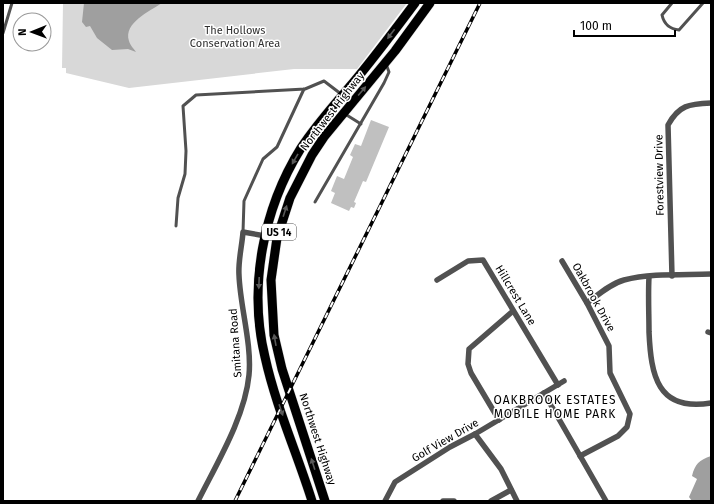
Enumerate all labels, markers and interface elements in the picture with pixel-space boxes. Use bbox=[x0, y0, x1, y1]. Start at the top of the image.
north arrow bbox=[12, 12, 52, 52]
scale bar bbox=[574, 12, 675, 38]
text: 100 m bbox=[580, 19, 612, 33]
park label: The Hollows Conservation Area bbox=[190, 24, 280, 50]
text: N bbox=[16, 28, 29, 36]
one-way arrow bbox=[387, 29, 396, 40]
street label: Northwest Highway bbox=[298, 69, 367, 153]
one-way arrow bbox=[357, 86, 366, 96]
street label: Forestview Drive bbox=[652, 134, 667, 216]
one-way arrow bbox=[291, 153, 298, 165]
one-way arrow bbox=[282, 205, 288, 217]
road number: US 14 bbox=[262, 224, 296, 240]
street label: Oakbrook Drive bbox=[569, 261, 618, 334]
street label: Hillcrest Lane bbox=[492, 263, 539, 328]
one-way arrow bbox=[256, 277, 262, 290]
street label: Smitana Road bbox=[227, 308, 244, 378]
one-way arrow bbox=[272, 334, 278, 346]
street label: Northwest Highway bbox=[296, 391, 339, 487]
district label: OAKBROOK ESTATES MOBILE HOME PARK bbox=[494, 393, 616, 421]
one-way arrow bbox=[278, 404, 284, 416]
street label: Golf View Drive bbox=[410, 416, 481, 465]
one-way arrow bbox=[310, 458, 316, 470]

